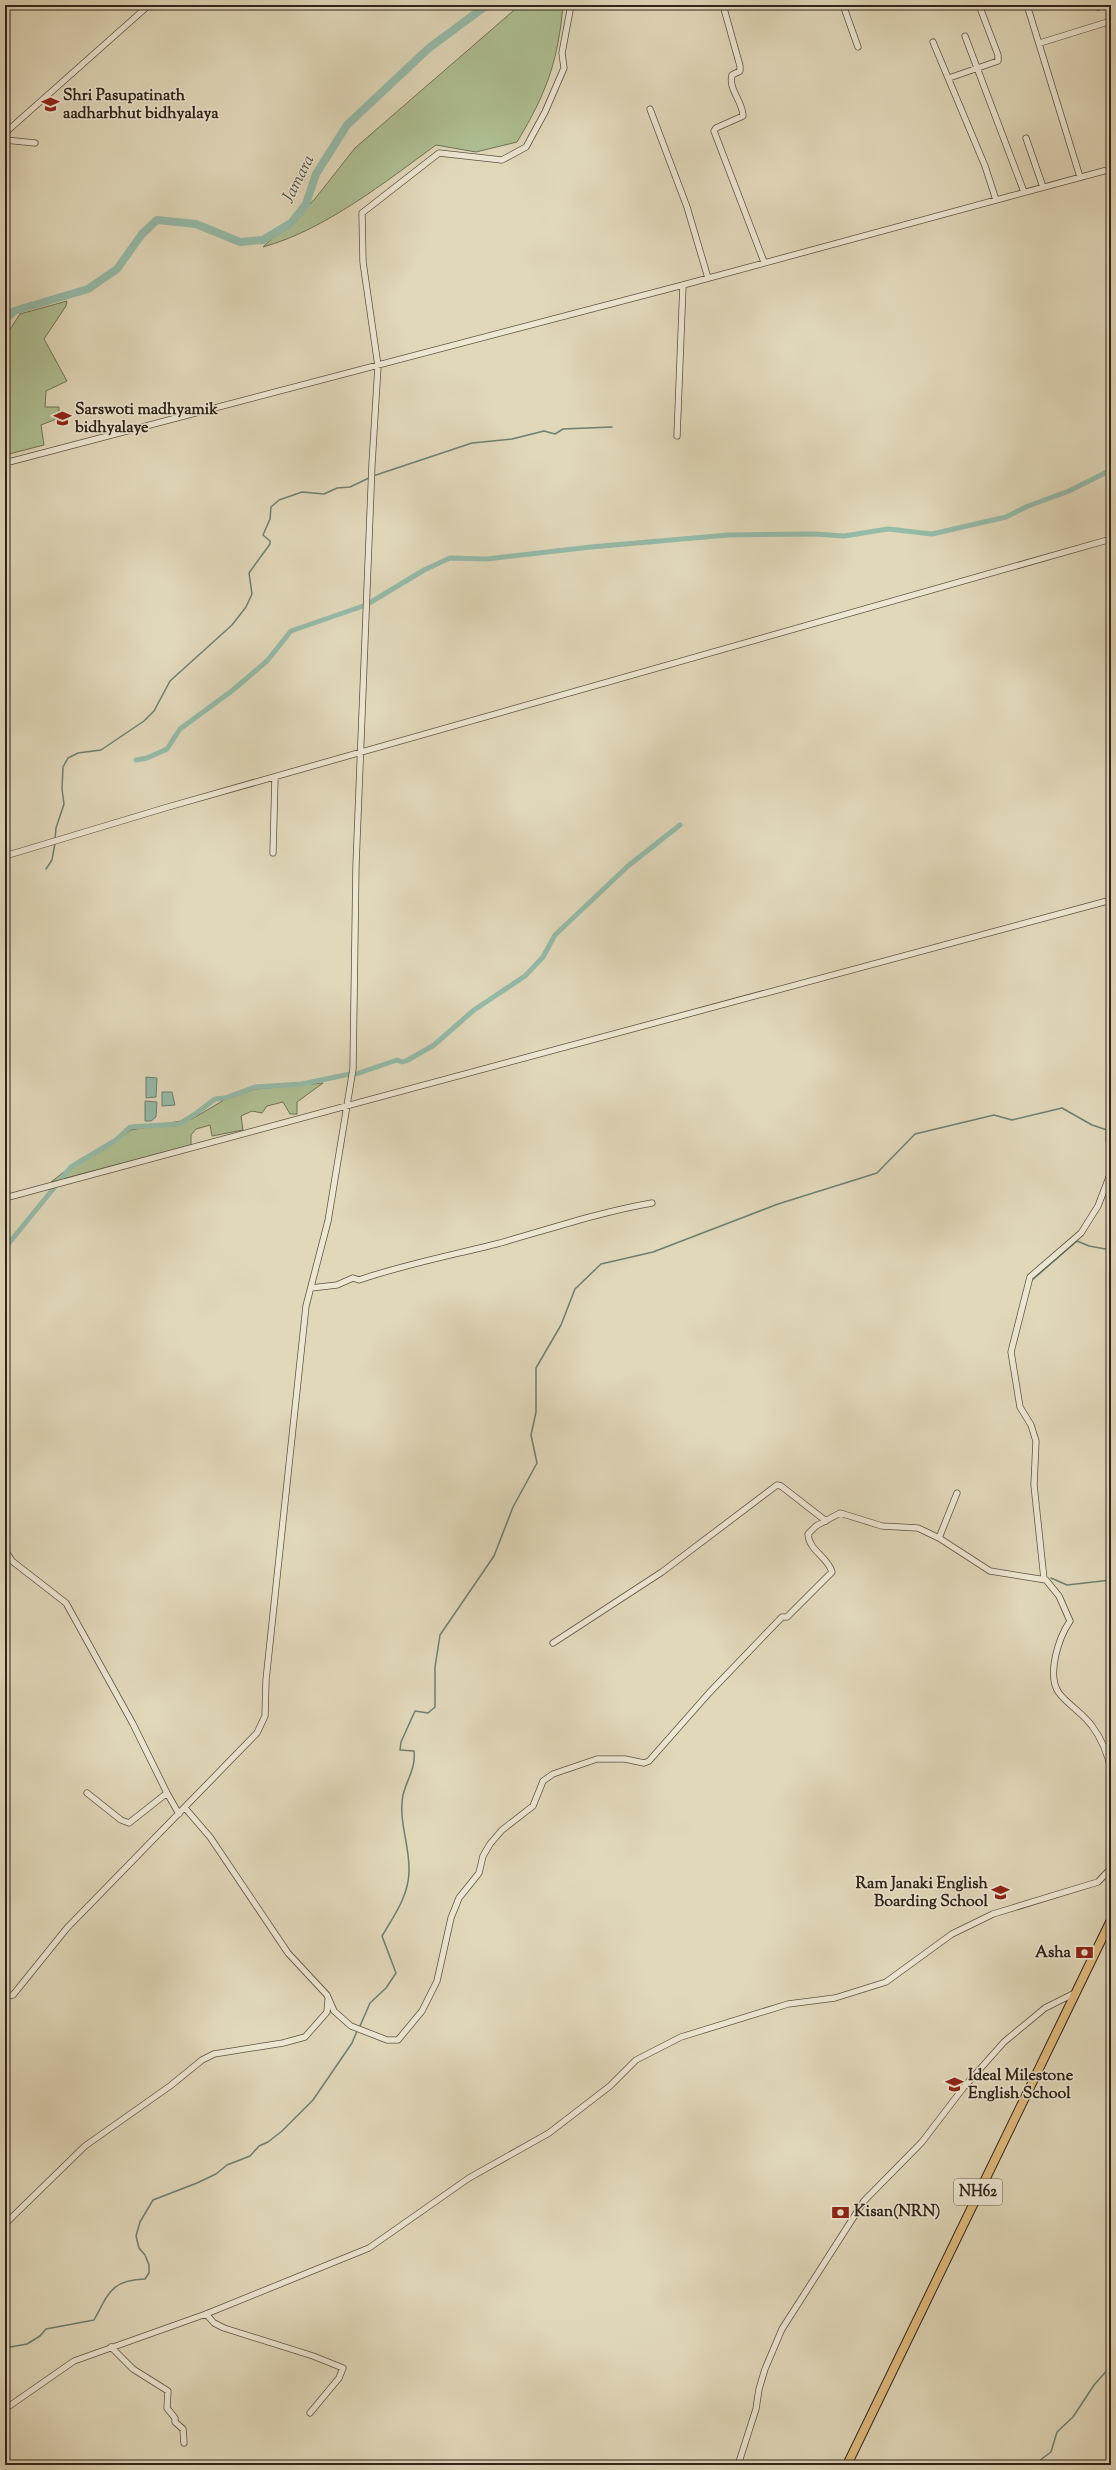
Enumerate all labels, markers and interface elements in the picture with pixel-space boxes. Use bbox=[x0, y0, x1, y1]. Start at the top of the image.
place label: Shri Pasupatinath aadharbhut bidhyalaya bbox=[63, 85, 219, 126]
school or university icon: Shri Pasupatinath aadharbhut bidhyalaya bbox=[40, 95, 60, 115]
water label: Jamara bbox=[276, 151, 321, 208]
place label: Sarswoti madhyamik bidhyalaye bbox=[74, 399, 218, 440]
school or university icon: Sarswoti madhyamik bidhyalaye bbox=[52, 409, 72, 429]
place label: Ram Janaki English Boarding School bbox=[856, 1873, 989, 1914]
school or university icon: Ram Janaki English Boarding School bbox=[991, 1883, 1011, 1903]
place label: Asha bbox=[1035, 1942, 1072, 1965]
bank icon: Asha bbox=[1074, 1943, 1094, 1963]
place label: Ideal Milestone English School bbox=[968, 2065, 1074, 2106]
school or university icon: Ideal Milestone English School bbox=[945, 2075, 965, 2095]
road number: NH62 bbox=[954, 2179, 1002, 2205]
place label: Kisan(NRN) bbox=[854, 2201, 941, 2224]
bank icon: Kisan(NRN) bbox=[831, 2202, 851, 2222]

